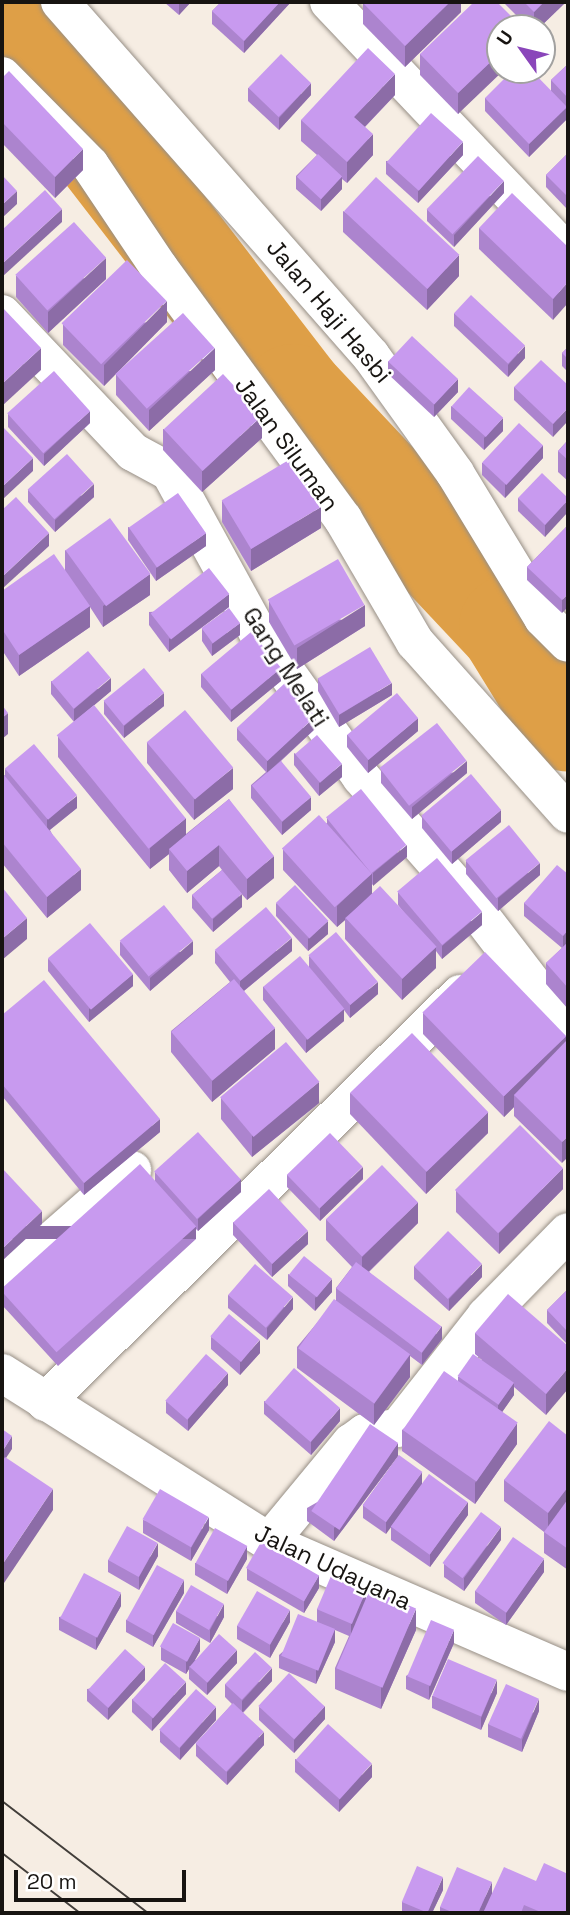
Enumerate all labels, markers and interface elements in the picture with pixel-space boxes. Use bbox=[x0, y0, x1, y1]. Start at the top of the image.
north arrow bbox=[486, 14, 556, 84]
text: U bbox=[491, 26, 519, 50]
street label: Jalan Haji Hasbi bbox=[260, 233, 398, 389]
street label: Jalan Siluman bbox=[229, 371, 345, 517]
street label: Gang Melati bbox=[237, 602, 335, 732]
street label: Jalan Udayana bbox=[250, 1518, 416, 1616]
scale bar bbox=[18, 1856, 189, 1900]
text: 20 m bbox=[27, 1868, 77, 1895]

